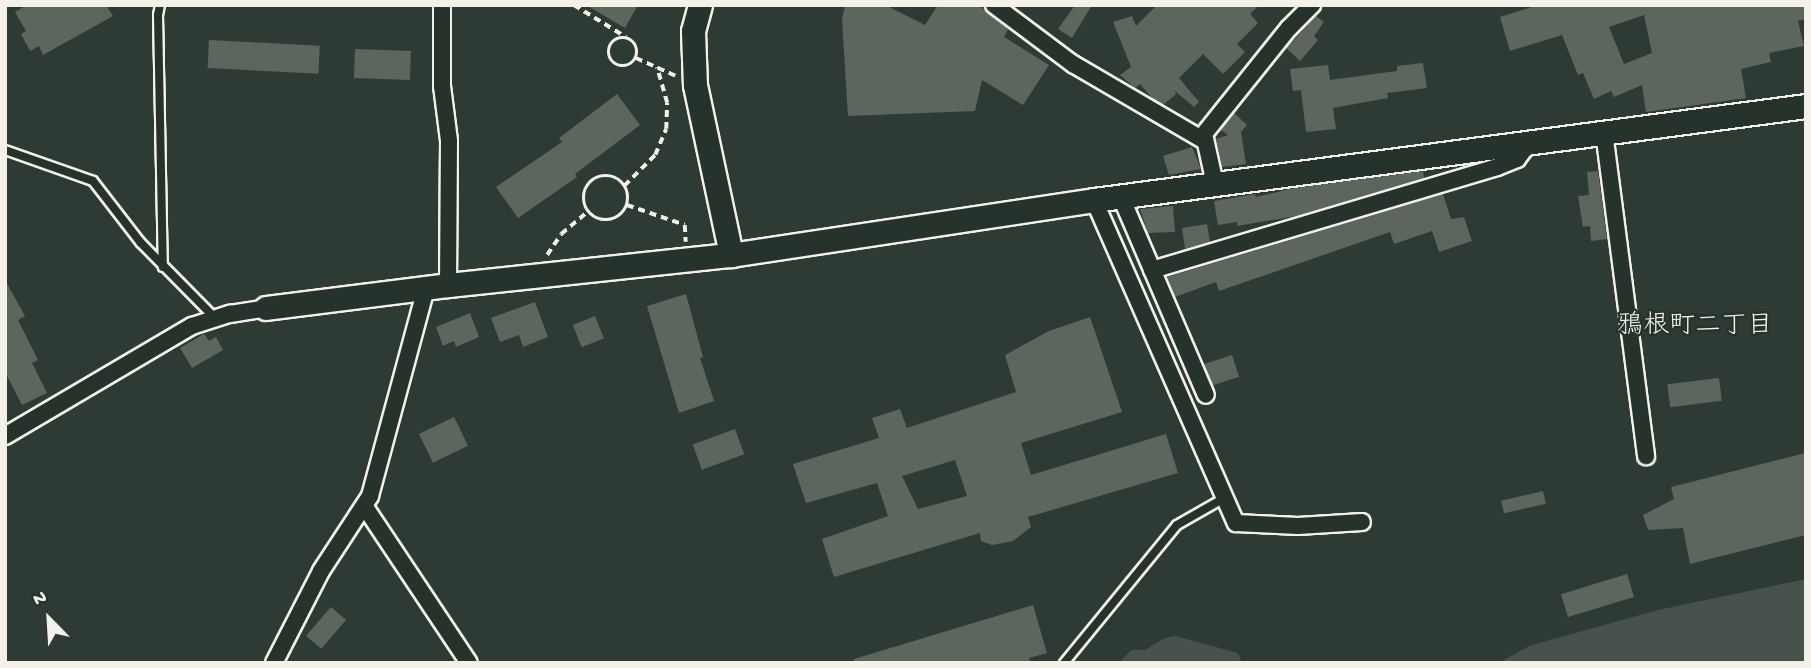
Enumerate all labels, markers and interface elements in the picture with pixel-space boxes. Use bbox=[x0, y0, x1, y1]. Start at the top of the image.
district label: 鴉根町二丁目 bbox=[1617, 312, 1773, 344]
north arrow bbox=[14, 584, 84, 654]
text: N bbox=[30, 586, 51, 612]

